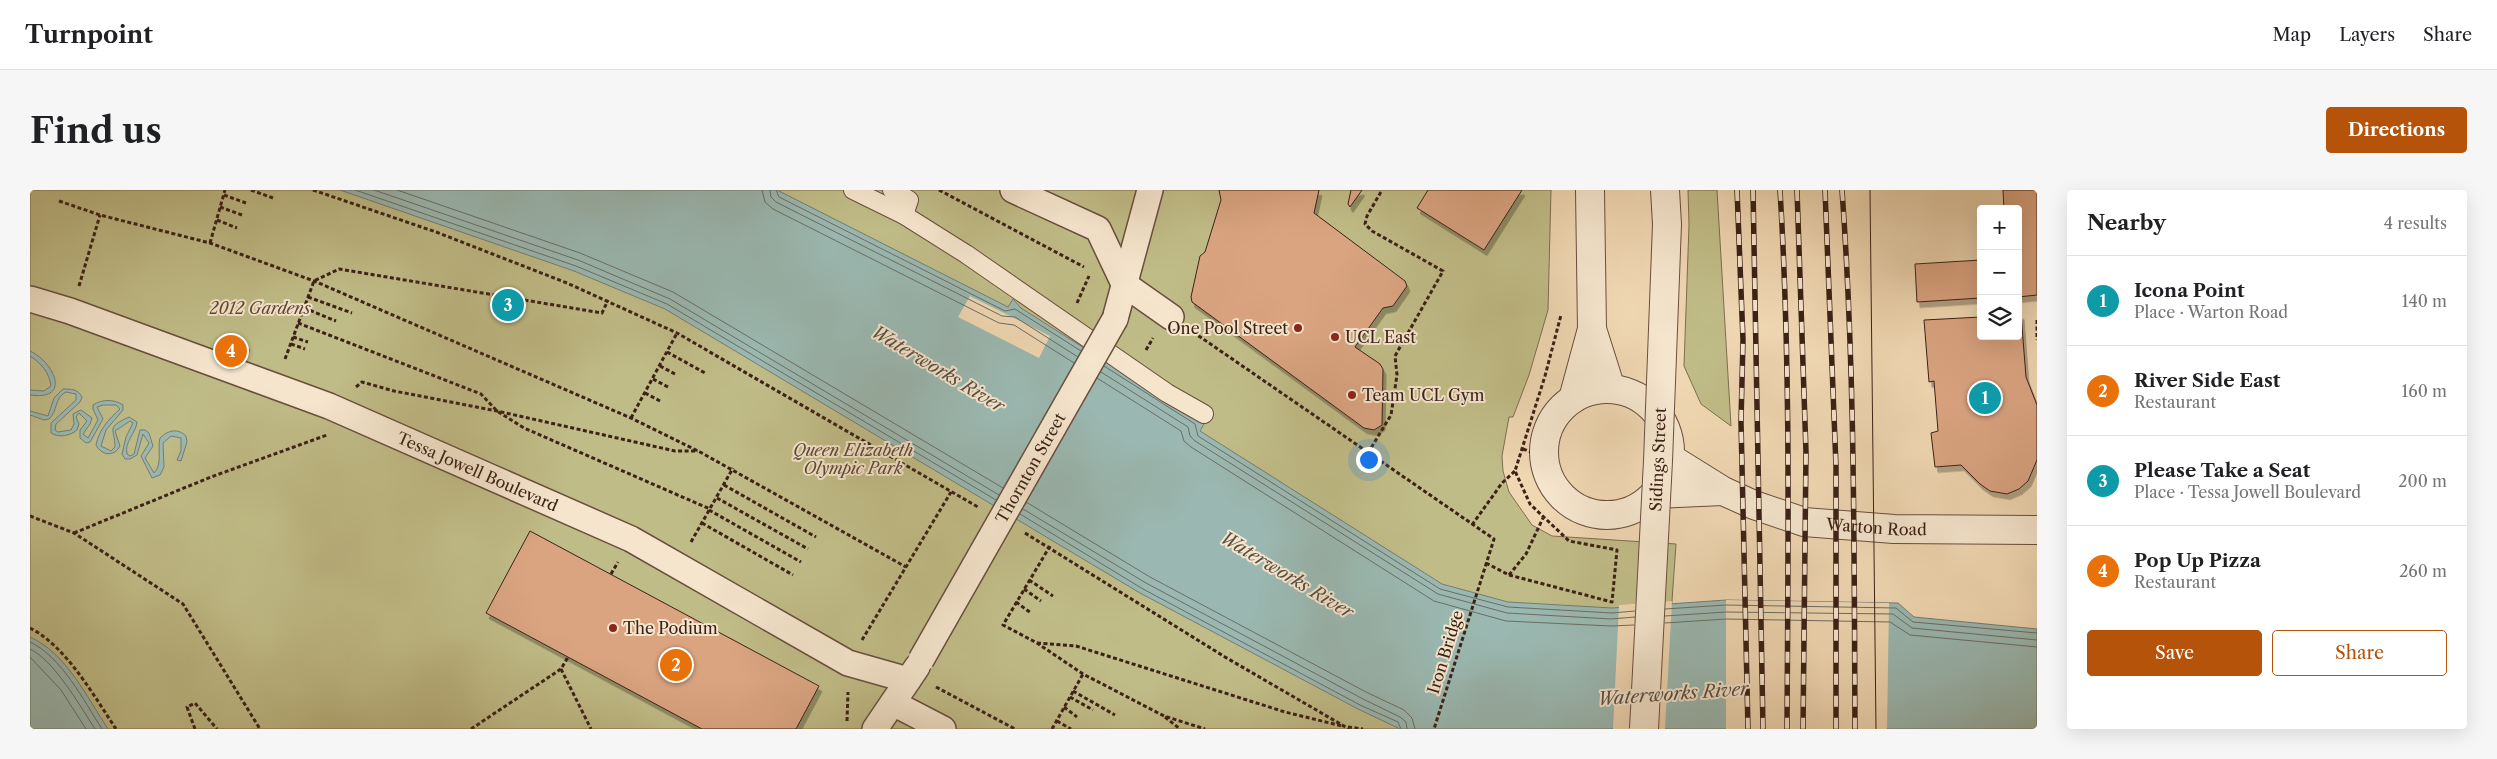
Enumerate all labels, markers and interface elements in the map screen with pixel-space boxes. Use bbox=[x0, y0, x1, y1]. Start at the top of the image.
text: Turnpoint bbox=[25, 20, 153, 49]
text: Map bbox=[2273, 24, 2311, 46]
text: Layers bbox=[2339, 24, 2395, 46]
text: Share bbox=[2423, 24, 2472, 46]
button: Directions bbox=[2326, 107, 2467, 153]
text: Find us bbox=[30, 109, 162, 152]
map controls bbox=[1977, 205, 2022, 340]
button: + bbox=[1977, 205, 2022, 250]
text: Nearby bbox=[2087, 210, 2166, 235]
text: 4 results bbox=[2384, 213, 2447, 233]
button: − bbox=[1977, 250, 2022, 295]
text: Icona Point bbox=[2134, 279, 2245, 302]
pin: 3 bbox=[492, 286, 524, 324]
text: 1 bbox=[2099, 291, 2107, 311]
text: 140 m bbox=[2402, 291, 2447, 311]
button: layers bbox=[1977, 295, 2022, 340]
park label: 2012 Gardens bbox=[209, 298, 311, 318]
text: Place · Warton Road bbox=[2134, 302, 2288, 322]
place label: One Pool Street bbox=[1167, 318, 1288, 338]
water label: Waterworks River bbox=[867, 321, 1010, 418]
marker: One Pool Street bbox=[1292, 322, 1304, 334]
place label: UCL East bbox=[1345, 327, 1416, 347]
marker: UCL East bbox=[1329, 331, 1341, 343]
pin: 4 bbox=[215, 332, 247, 370]
text: River Side East bbox=[2134, 369, 2280, 392]
pin: 1 bbox=[1969, 379, 2001, 417]
text: 2 bbox=[2098, 381, 2108, 401]
text: 160 m bbox=[2402, 381, 2447, 401]
place label: Team UCL Gym bbox=[1362, 385, 1485, 405]
marker: Team UCL Gym bbox=[1346, 389, 1358, 401]
text: Restaurant bbox=[2134, 392, 2216, 412]
street label: Sidings Street bbox=[1645, 407, 1670, 512]
street label: Thornton Street bbox=[991, 409, 1070, 527]
street label: Tessa Jowell Boulevard bbox=[394, 427, 561, 516]
park label: Queen Elizabeth Olympic Park bbox=[793, 440, 913, 478]
your location bbox=[1356, 447, 1382, 473]
text: Please Take a Seat bbox=[2134, 459, 2310, 482]
text: 3 bbox=[2098, 471, 2108, 491]
text: 200 m bbox=[2398, 471, 2447, 491]
text: Place · Tessa Jowell Boulevard bbox=[2134, 482, 2361, 502]
street label: Warton Road bbox=[1825, 514, 1927, 539]
water label: Waterworks River bbox=[1216, 527, 1359, 624]
text: Pop Up Pizza bbox=[2134, 549, 2261, 572]
text: 4 bbox=[2098, 561, 2108, 581]
text: 260 m bbox=[2399, 561, 2447, 581]
text: Restaurant bbox=[2134, 572, 2216, 592]
street label: Iron Bridge bbox=[1423, 608, 1467, 696]
place label: The Podium bbox=[623, 618, 718, 638]
marker: The Podium bbox=[607, 622, 619, 634]
button: Save bbox=[2087, 630, 2262, 676]
button: Share bbox=[2272, 630, 2447, 676]
pin: 2 bbox=[660, 646, 692, 684]
water label: Waterworks River bbox=[1597, 678, 1751, 710]

